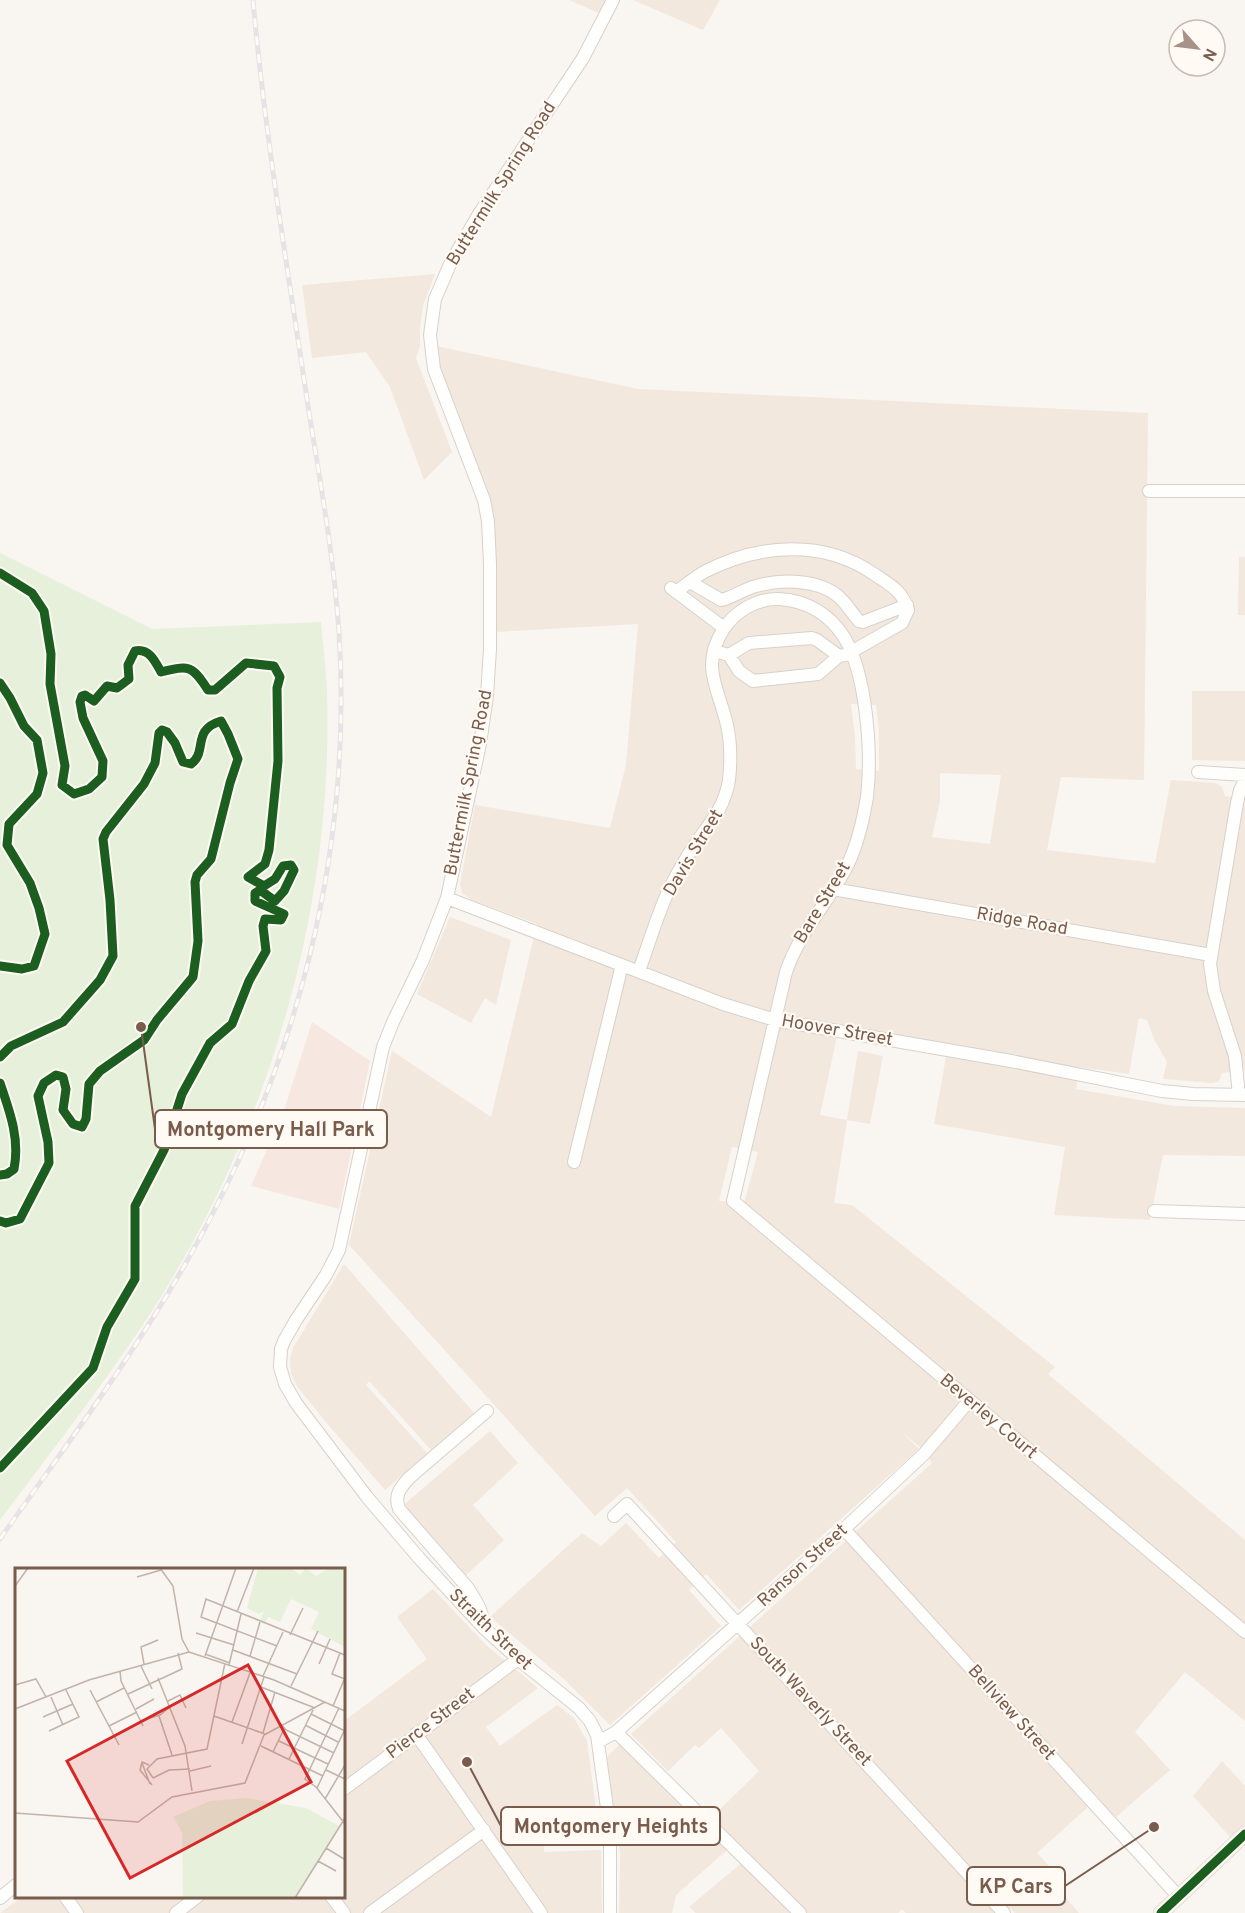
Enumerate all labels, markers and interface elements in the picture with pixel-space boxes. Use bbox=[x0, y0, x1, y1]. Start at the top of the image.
north arrow bbox=[1167, 18, 1227, 78]
text: N bbox=[1197, 44, 1220, 64]
street label: Buttermilk Spring Road bbox=[442, 98, 562, 270]
street label: Buttermilk Spring Road bbox=[440, 688, 498, 878]
street label: Davis Street bbox=[659, 805, 729, 901]
street label: Bare Street bbox=[790, 858, 856, 948]
street label: Ridge Road bbox=[975, 903, 1069, 941]
street label: Hoover Street bbox=[780, 1010, 894, 1052]
callout: Montgomery Hall Park bbox=[155, 1110, 387, 1148]
text: Montgomery Hall Park bbox=[167, 1118, 375, 1144]
street label: Beverley Court bbox=[934, 1369, 1042, 1465]
street label: Ranson Street bbox=[753, 1519, 853, 1613]
inset map bbox=[15, 1568, 345, 1898]
street label: Straith Street bbox=[443, 1584, 537, 1676]
street label: South Waverly Street bbox=[744, 1632, 876, 1772]
street label: Bellview Street bbox=[962, 1660, 1060, 1766]
street label: Pierce Street bbox=[382, 1683, 480, 1765]
callout: Montgomery Heights bbox=[501, 1807, 720, 1845]
text: Montgomery Heights bbox=[514, 1815, 708, 1841]
callout: KP Cars bbox=[967, 1867, 1065, 1905]
text: KP Cars bbox=[979, 1875, 1053, 1901]

